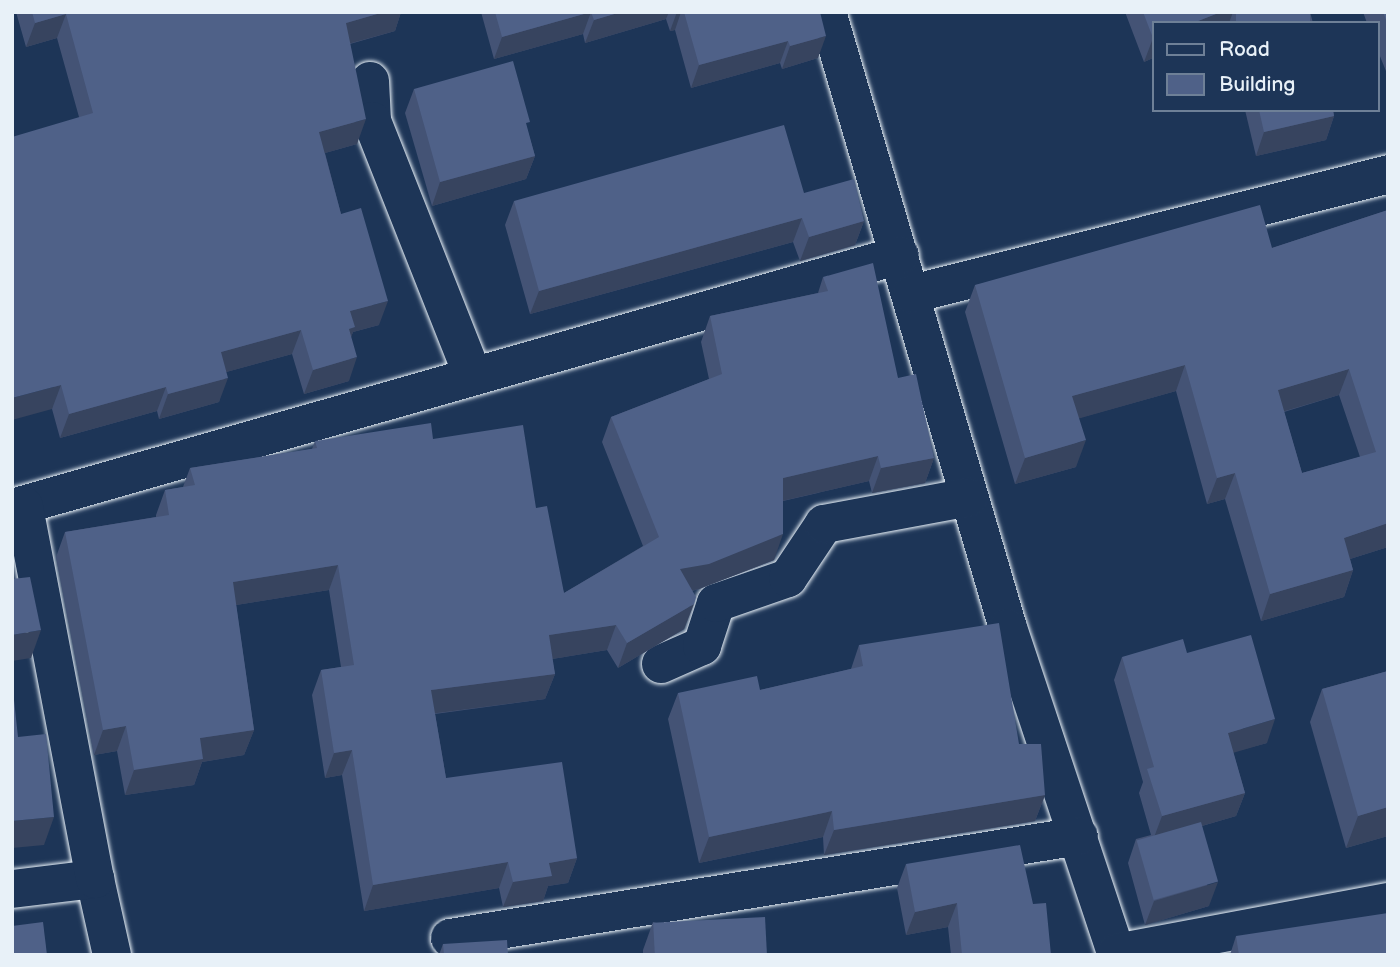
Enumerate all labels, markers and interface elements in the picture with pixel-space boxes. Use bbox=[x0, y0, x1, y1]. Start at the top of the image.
legend bbox=[1152, 21, 1379, 112]
text: Road bbox=[1219, 37, 1270, 62]
text: Building bbox=[1219, 72, 1295, 97]

